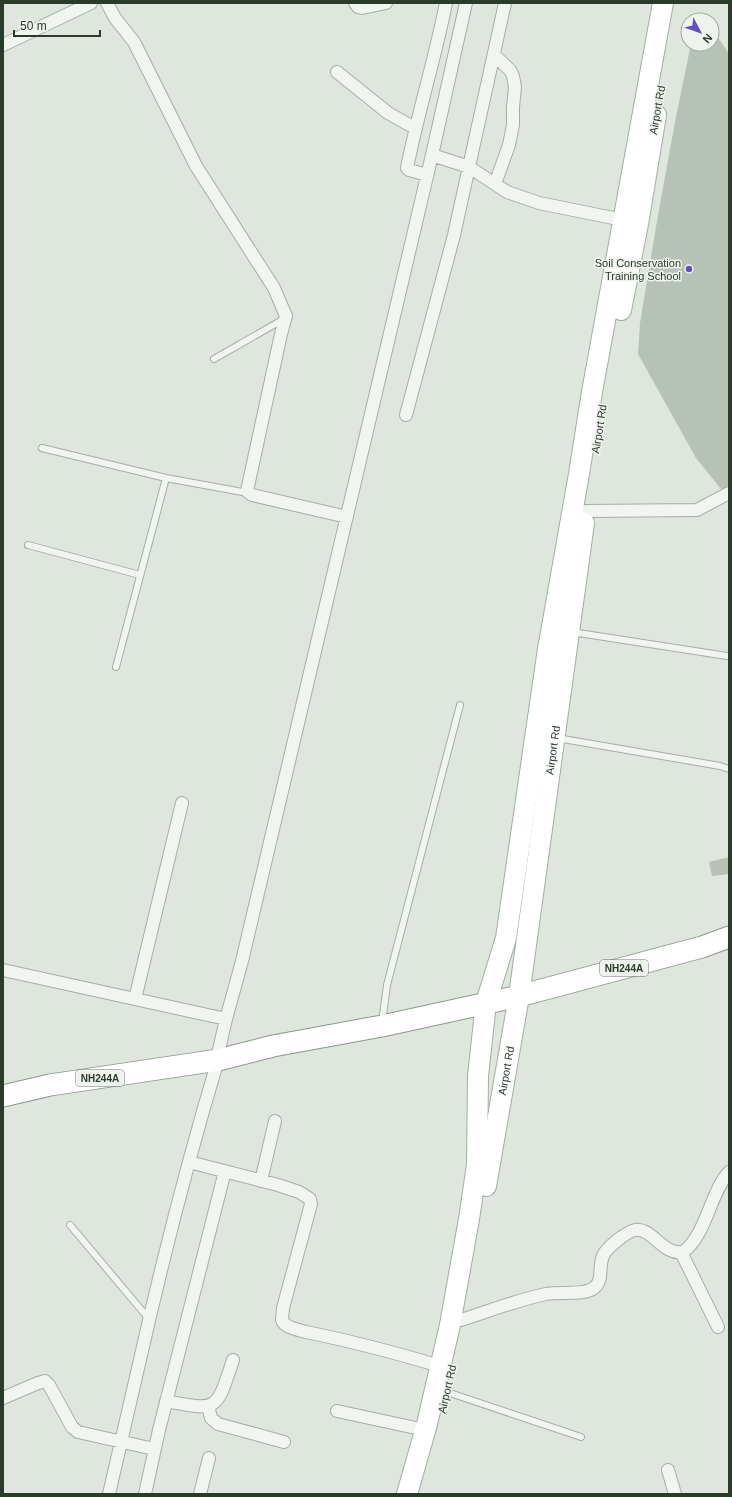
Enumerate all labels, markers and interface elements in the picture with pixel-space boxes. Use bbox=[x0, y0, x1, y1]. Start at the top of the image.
scale bar bbox=[14, 12, 100, 38]
north arrow bbox=[680, 12, 720, 52]
text: 50 m bbox=[20, 19, 47, 33]
text: N bbox=[700, 32, 715, 46]
street label: Airport Rd bbox=[647, 85, 667, 135]
place label: Soil Conservation Training School bbox=[595, 257, 681, 282]
marker: Soil Conservation Training School bbox=[684, 264, 694, 274]
street label: Airport Rd bbox=[589, 404, 609, 454]
street label: Airport Rd bbox=[543, 725, 562, 776]
road number: NH244A bbox=[600, 960, 648, 976]
street label: Airport Rd bbox=[496, 1045, 516, 1096]
road number: NH244A bbox=[76, 1070, 124, 1086]
street label: Airport Rd bbox=[436, 1364, 458, 1414]

